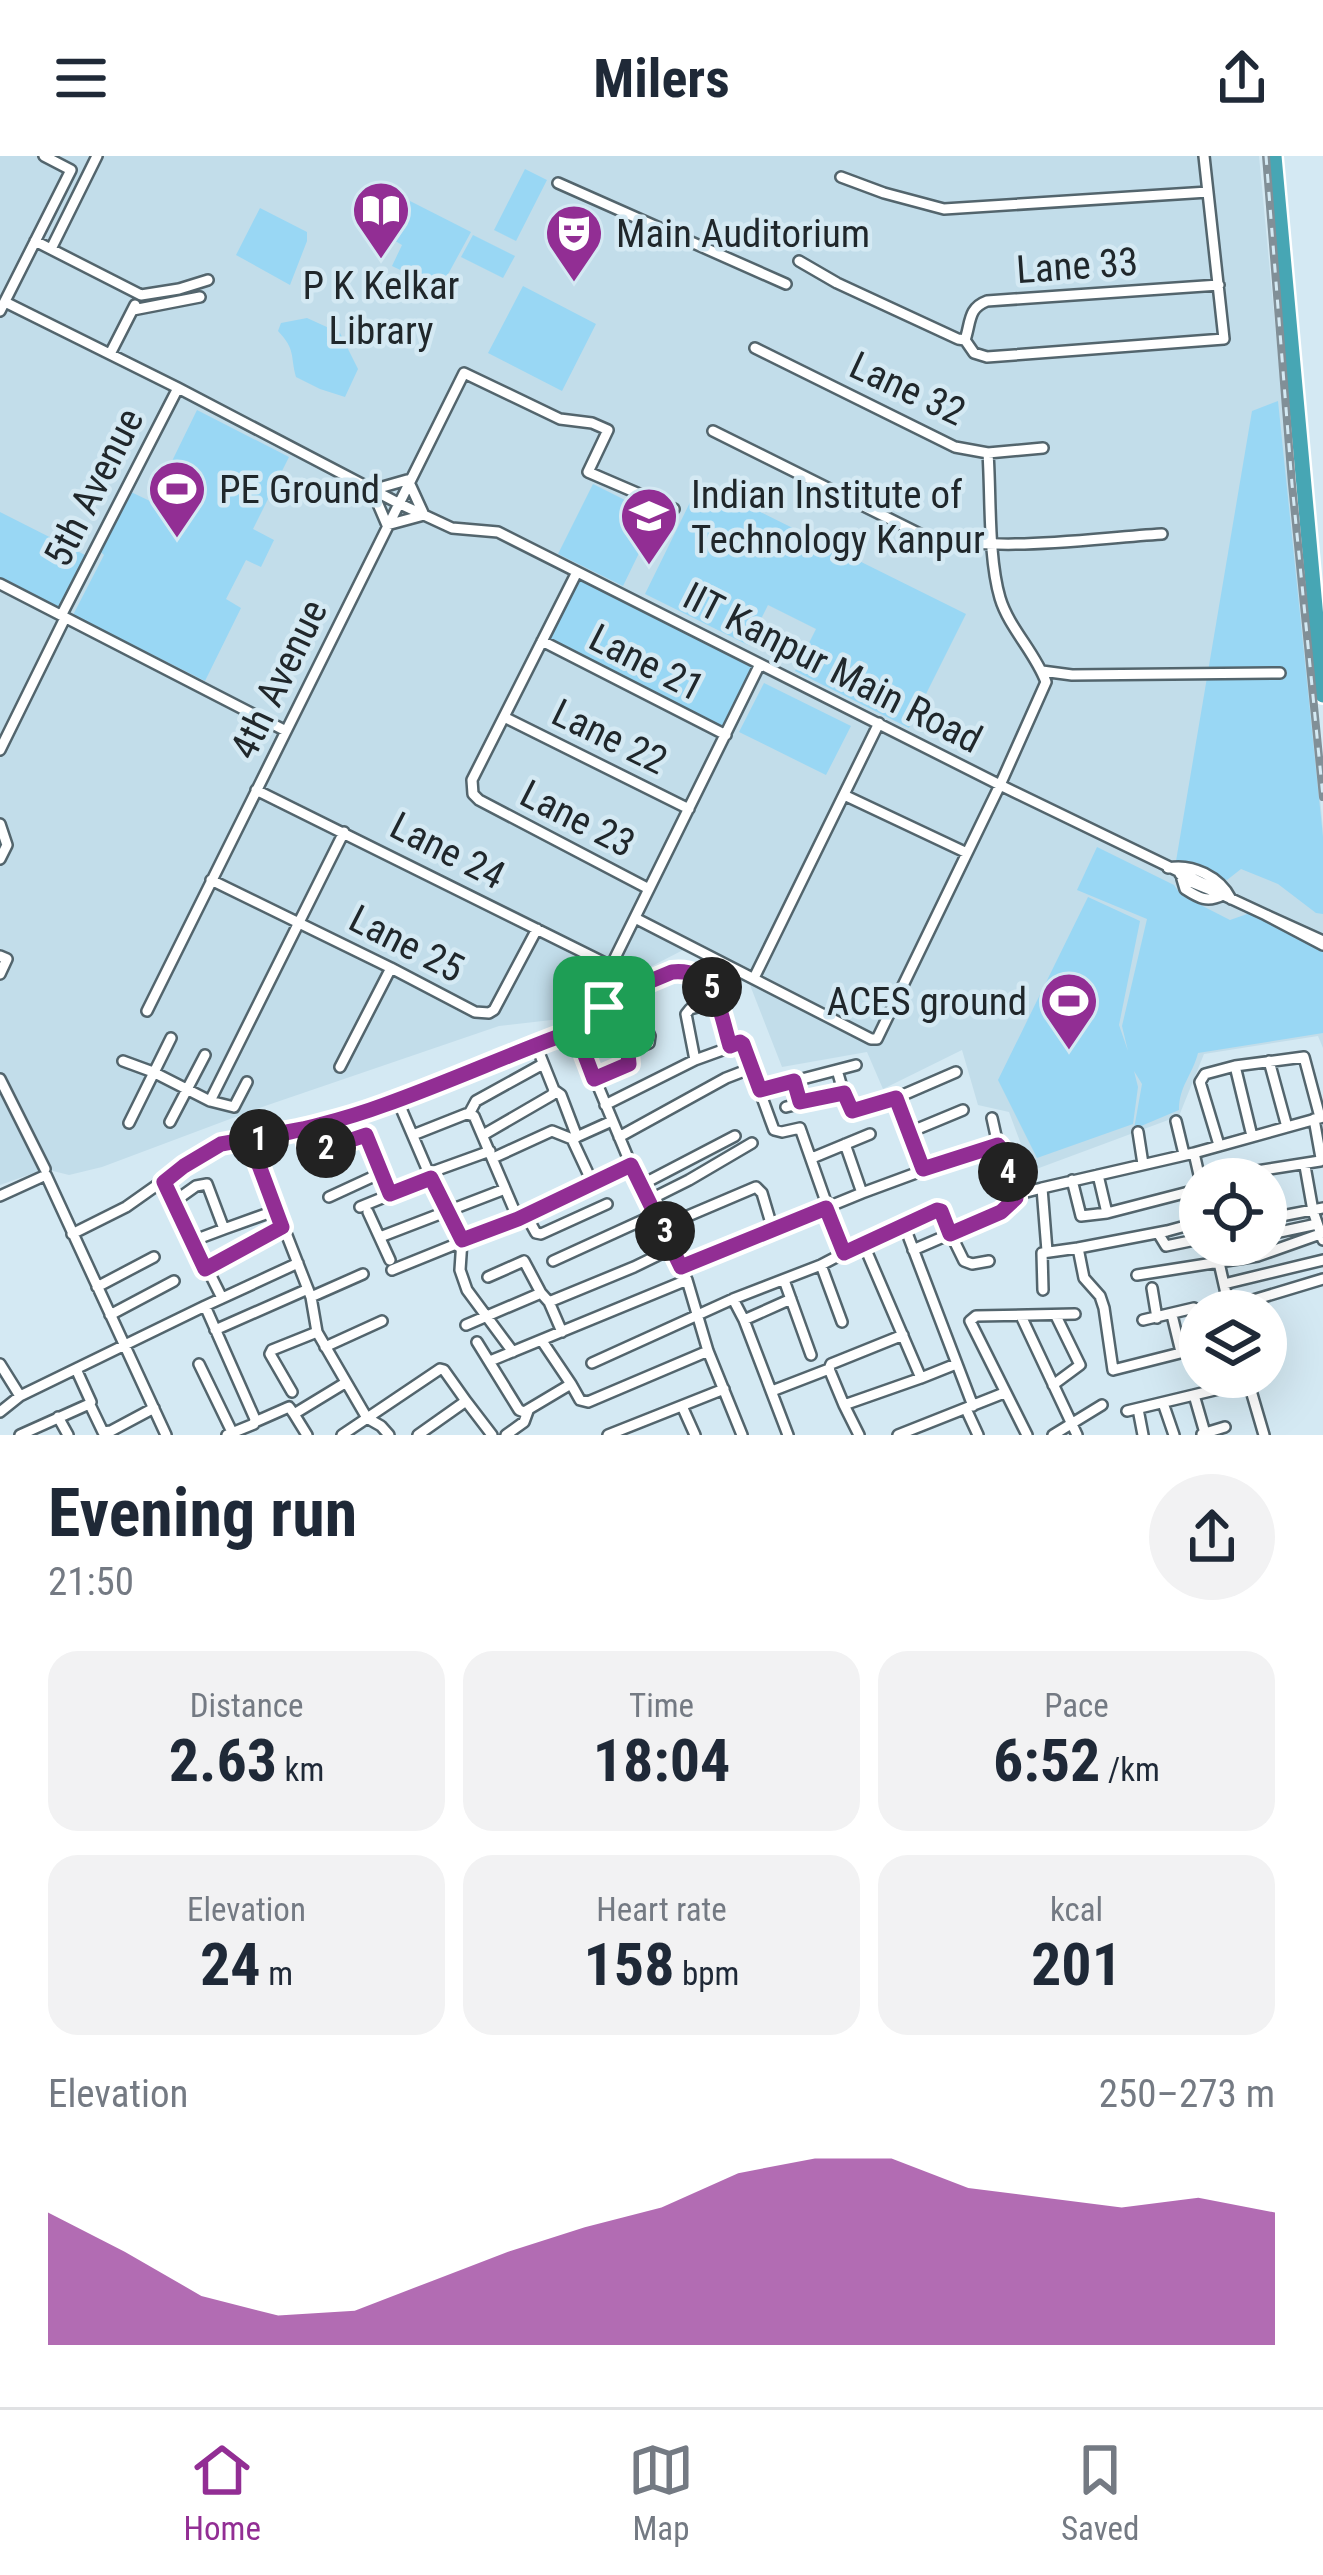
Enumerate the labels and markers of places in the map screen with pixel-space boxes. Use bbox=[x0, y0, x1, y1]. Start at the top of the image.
library icon: P K Kelkar Library bbox=[350, 179, 412, 261]
theatre icon: Main Auditorium bbox=[543, 202, 605, 284]
place label: Main Auditorium bbox=[616, 211, 870, 257]
place label: P K Kelkar Library bbox=[303, 263, 460, 354]
sports icon: PE Ground bbox=[146, 458, 208, 540]
place label: PE Ground bbox=[219, 467, 380, 513]
place label: Indian Institute of Technology Kanpur bbox=[691, 472, 985, 563]
school or university icon: Indian Institute of Technology Kanpur bbox=[618, 485, 680, 567]
pin bbox=[553, 956, 655, 1058]
pin: 5 bbox=[682, 957, 742, 1017]
sports icon: ACES ground bbox=[1038, 970, 1100, 1052]
place label: ACES ground bbox=[827, 979, 1027, 1025]
pin: 1 bbox=[229, 1109, 289, 1169]
pin: 2 bbox=[296, 1118, 356, 1178]
pin: 4 bbox=[978, 1142, 1038, 1202]
pin: 3 bbox=[635, 1201, 695, 1261]

